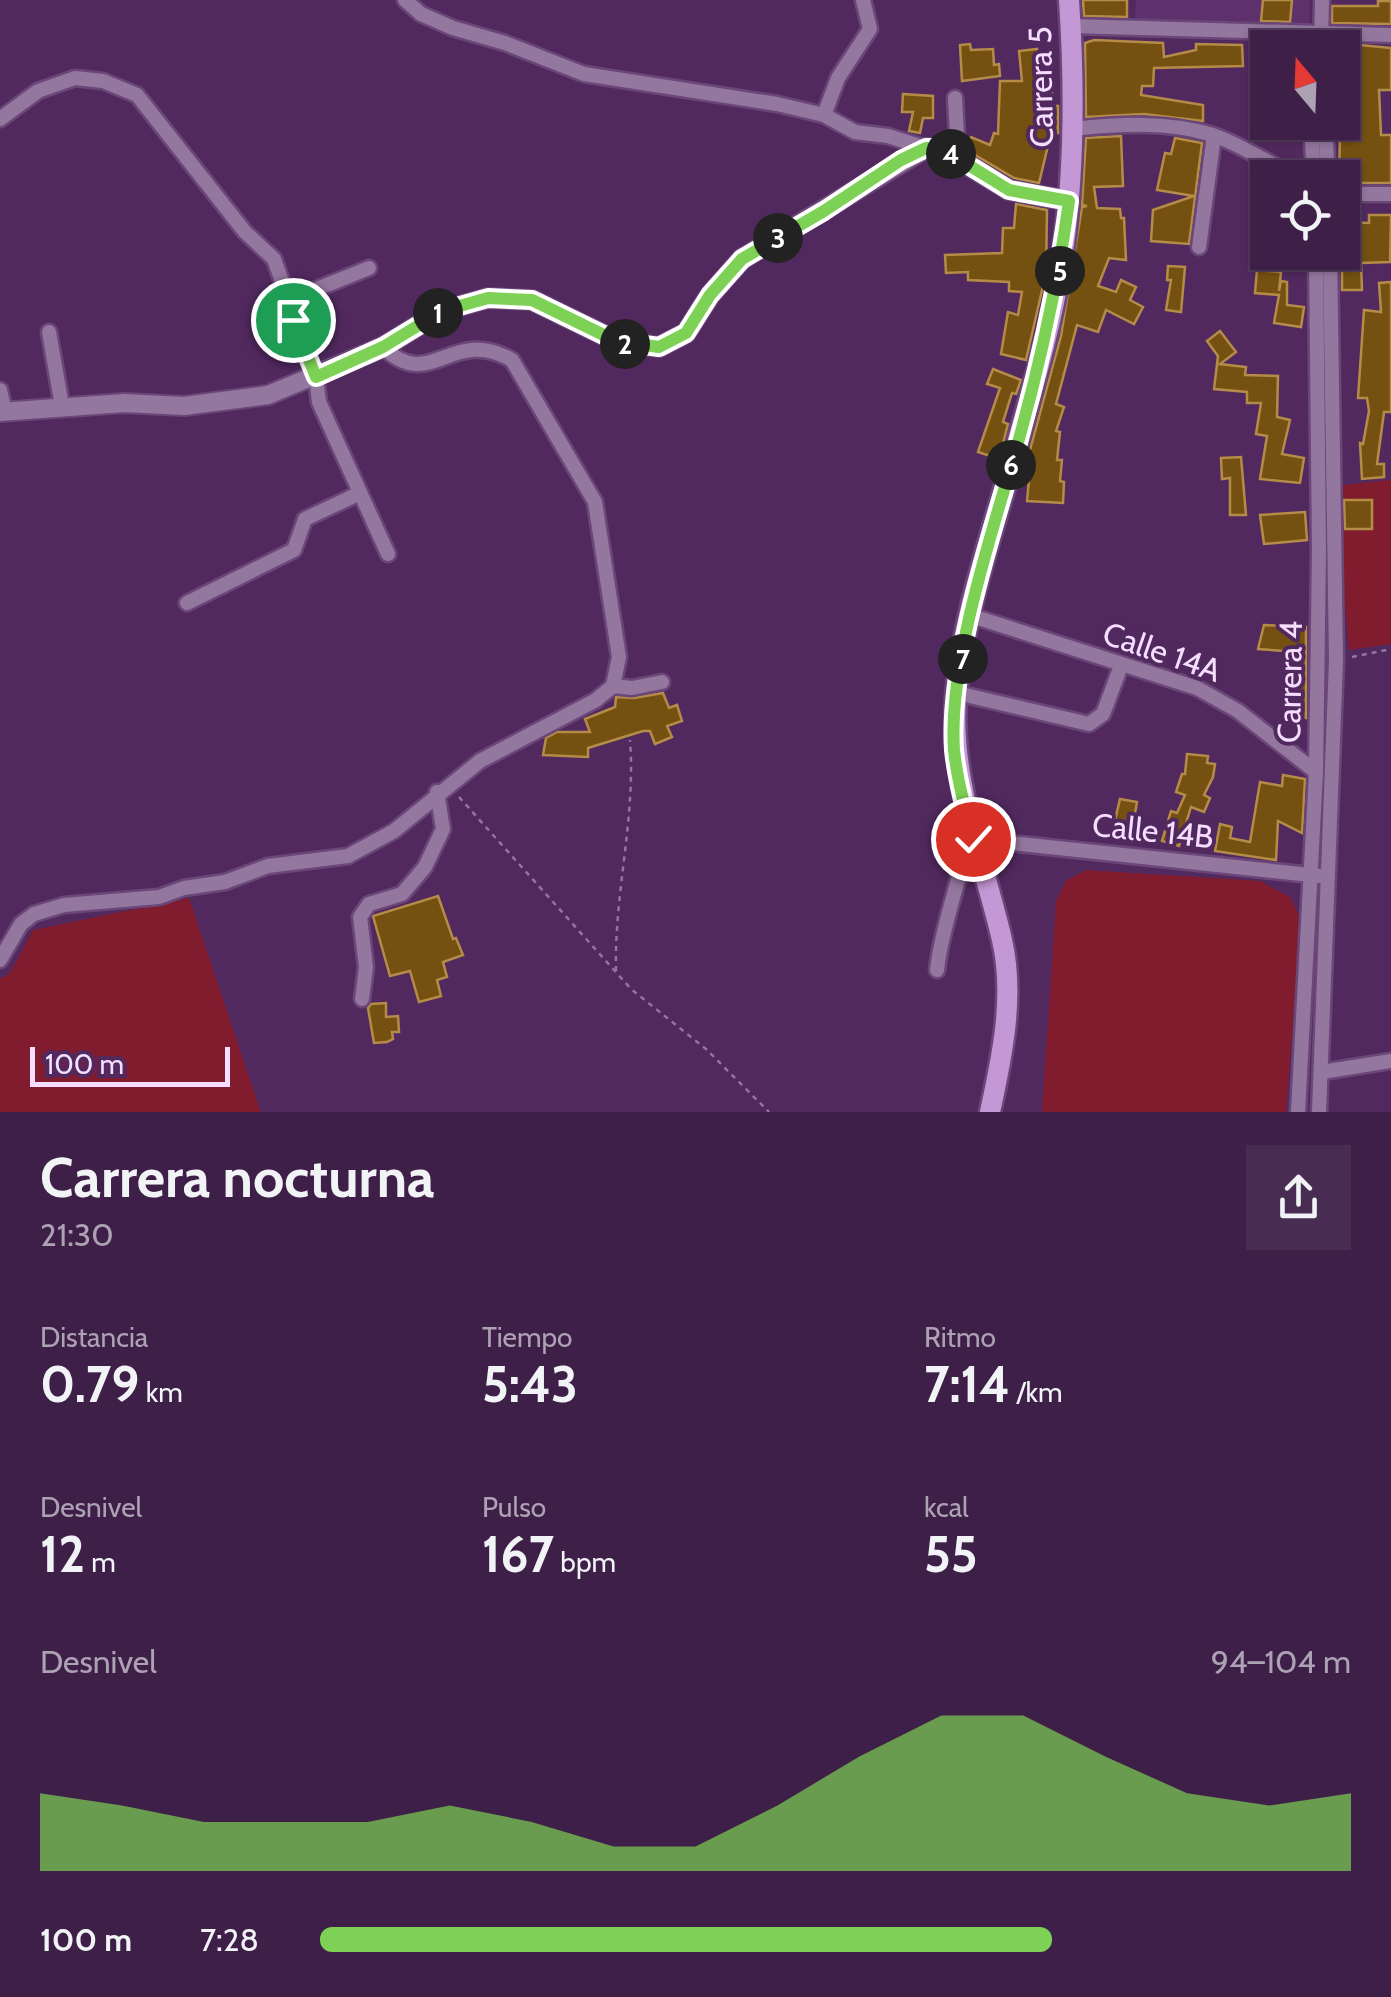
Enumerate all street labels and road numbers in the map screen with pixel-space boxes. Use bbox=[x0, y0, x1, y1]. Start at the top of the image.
street label: Carrera 5 bbox=[1020, 26, 1061, 148]
street label: Calle 14A bbox=[1098, 613, 1227, 690]
street label: Carrera 4 bbox=[1269, 621, 1310, 743]
street label: Calle 14B bbox=[1091, 805, 1216, 856]

